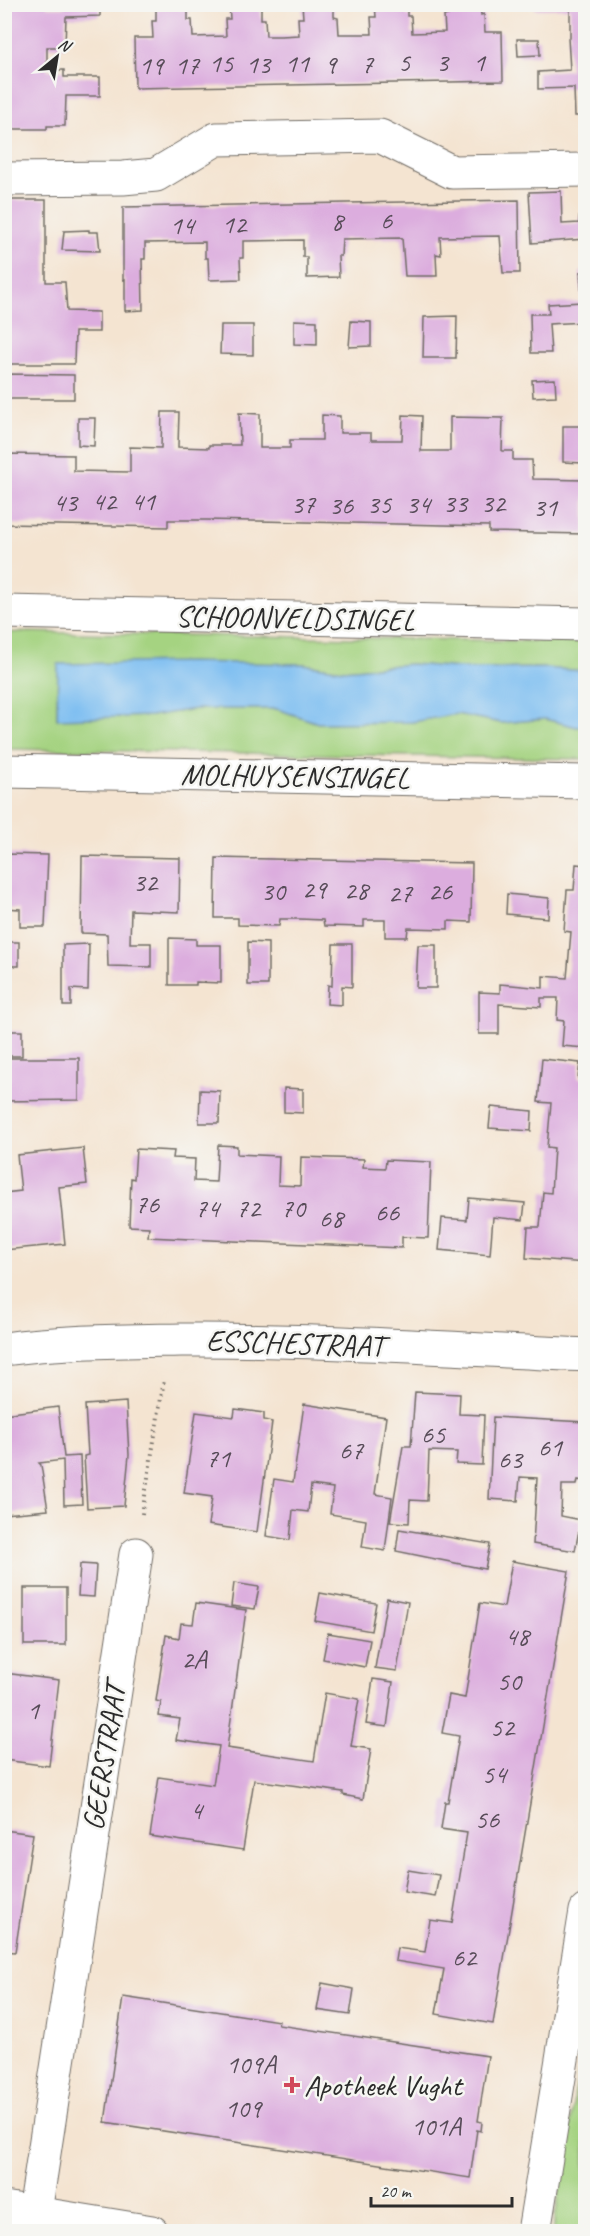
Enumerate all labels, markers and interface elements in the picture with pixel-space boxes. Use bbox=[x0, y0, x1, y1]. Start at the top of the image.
north arrow bbox=[27, 27, 87, 87]
text: N bbox=[55, 34, 76, 58]
house number: 5 bbox=[398, 45, 412, 79]
house number: 3 bbox=[436, 45, 450, 79]
house number: 1 bbox=[473, 45, 487, 79]
house number: 15 bbox=[209, 46, 235, 80]
house number: 11 bbox=[285, 46, 311, 80]
house number: 13 bbox=[246, 47, 272, 81]
house number: 9 bbox=[324, 47, 338, 81]
house number: 7 bbox=[361, 47, 375, 81]
house number: 19 bbox=[139, 48, 165, 82]
house number: 17 bbox=[175, 48, 201, 82]
house number: 6 bbox=[380, 203, 393, 237]
house number: 8 bbox=[331, 204, 346, 238]
house number: 12 bbox=[222, 207, 248, 241]
house number: 14 bbox=[170, 208, 197, 242]
house number: 42 bbox=[92, 484, 118, 518]
house number: 41 bbox=[131, 484, 157, 518]
house number: 43 bbox=[53, 485, 79, 519]
house number: 33 bbox=[443, 486, 469, 520]
house number: 32 bbox=[481, 486, 507, 520]
house number: 37 bbox=[291, 487, 317, 521]
house number: 35 bbox=[367, 487, 393, 521]
house number: 34 bbox=[406, 487, 433, 521]
house number: 36 bbox=[329, 488, 354, 522]
house number: 31 bbox=[533, 490, 559, 524]
street label: SCHOONVELDSINGEL bbox=[175, 597, 415, 639]
street label: MOLHUYSENSINGEL bbox=[181, 755, 411, 797]
house number: 32 bbox=[133, 865, 159, 899]
house number: 29 bbox=[302, 872, 328, 906]
house number: 28 bbox=[344, 873, 371, 907]
house number: 30 bbox=[261, 874, 287, 908]
house number: 26 bbox=[428, 874, 453, 908]
house number: 27 bbox=[388, 876, 414, 910]
house number: 76 bbox=[135, 1187, 160, 1221]
house number: 74 bbox=[195, 1191, 222, 1225]
house number: 72 bbox=[236, 1191, 262, 1225]
house number: 70 bbox=[281, 1191, 307, 1225]
house number: 66 bbox=[375, 1195, 400, 1229]
house number: 68 bbox=[319, 1201, 346, 1235]
street label: ESSCHESTRAAT bbox=[206, 1321, 391, 1365]
house number: 65 bbox=[421, 1417, 447, 1451]
house number: 61 bbox=[538, 1430, 564, 1464]
house number: 67 bbox=[339, 1433, 365, 1467]
house number: 71 bbox=[206, 1441, 232, 1475]
house number: 63 bbox=[498, 1442, 524, 1476]
house number: 48 bbox=[505, 1619, 532, 1653]
house number: 2A bbox=[181, 1642, 208, 1676]
house number: 50 bbox=[497, 1664, 523, 1698]
street label: GEERSTRAAT bbox=[74, 1674, 135, 1833]
house number: 1 bbox=[27, 1693, 41, 1727]
house number: 52 bbox=[490, 1710, 516, 1744]
house number: 54 bbox=[482, 1757, 509, 1791]
house number: 4 bbox=[190, 1793, 205, 1827]
house number: 56 bbox=[475, 1802, 500, 1836]
house number: 62 bbox=[452, 1940, 478, 1974]
house number: 109A bbox=[226, 2047, 277, 2081]
place label: Apotheek Vught bbox=[304, 2066, 464, 2104]
marker: Apotheek Vught bbox=[285, 2078, 299, 2092]
house number: 109 bbox=[225, 2091, 263, 2125]
house number: 101A bbox=[411, 2109, 462, 2143]
scale bar bbox=[371, 2170, 512, 2208]
text: 20 m bbox=[380, 2180, 413, 2202]

